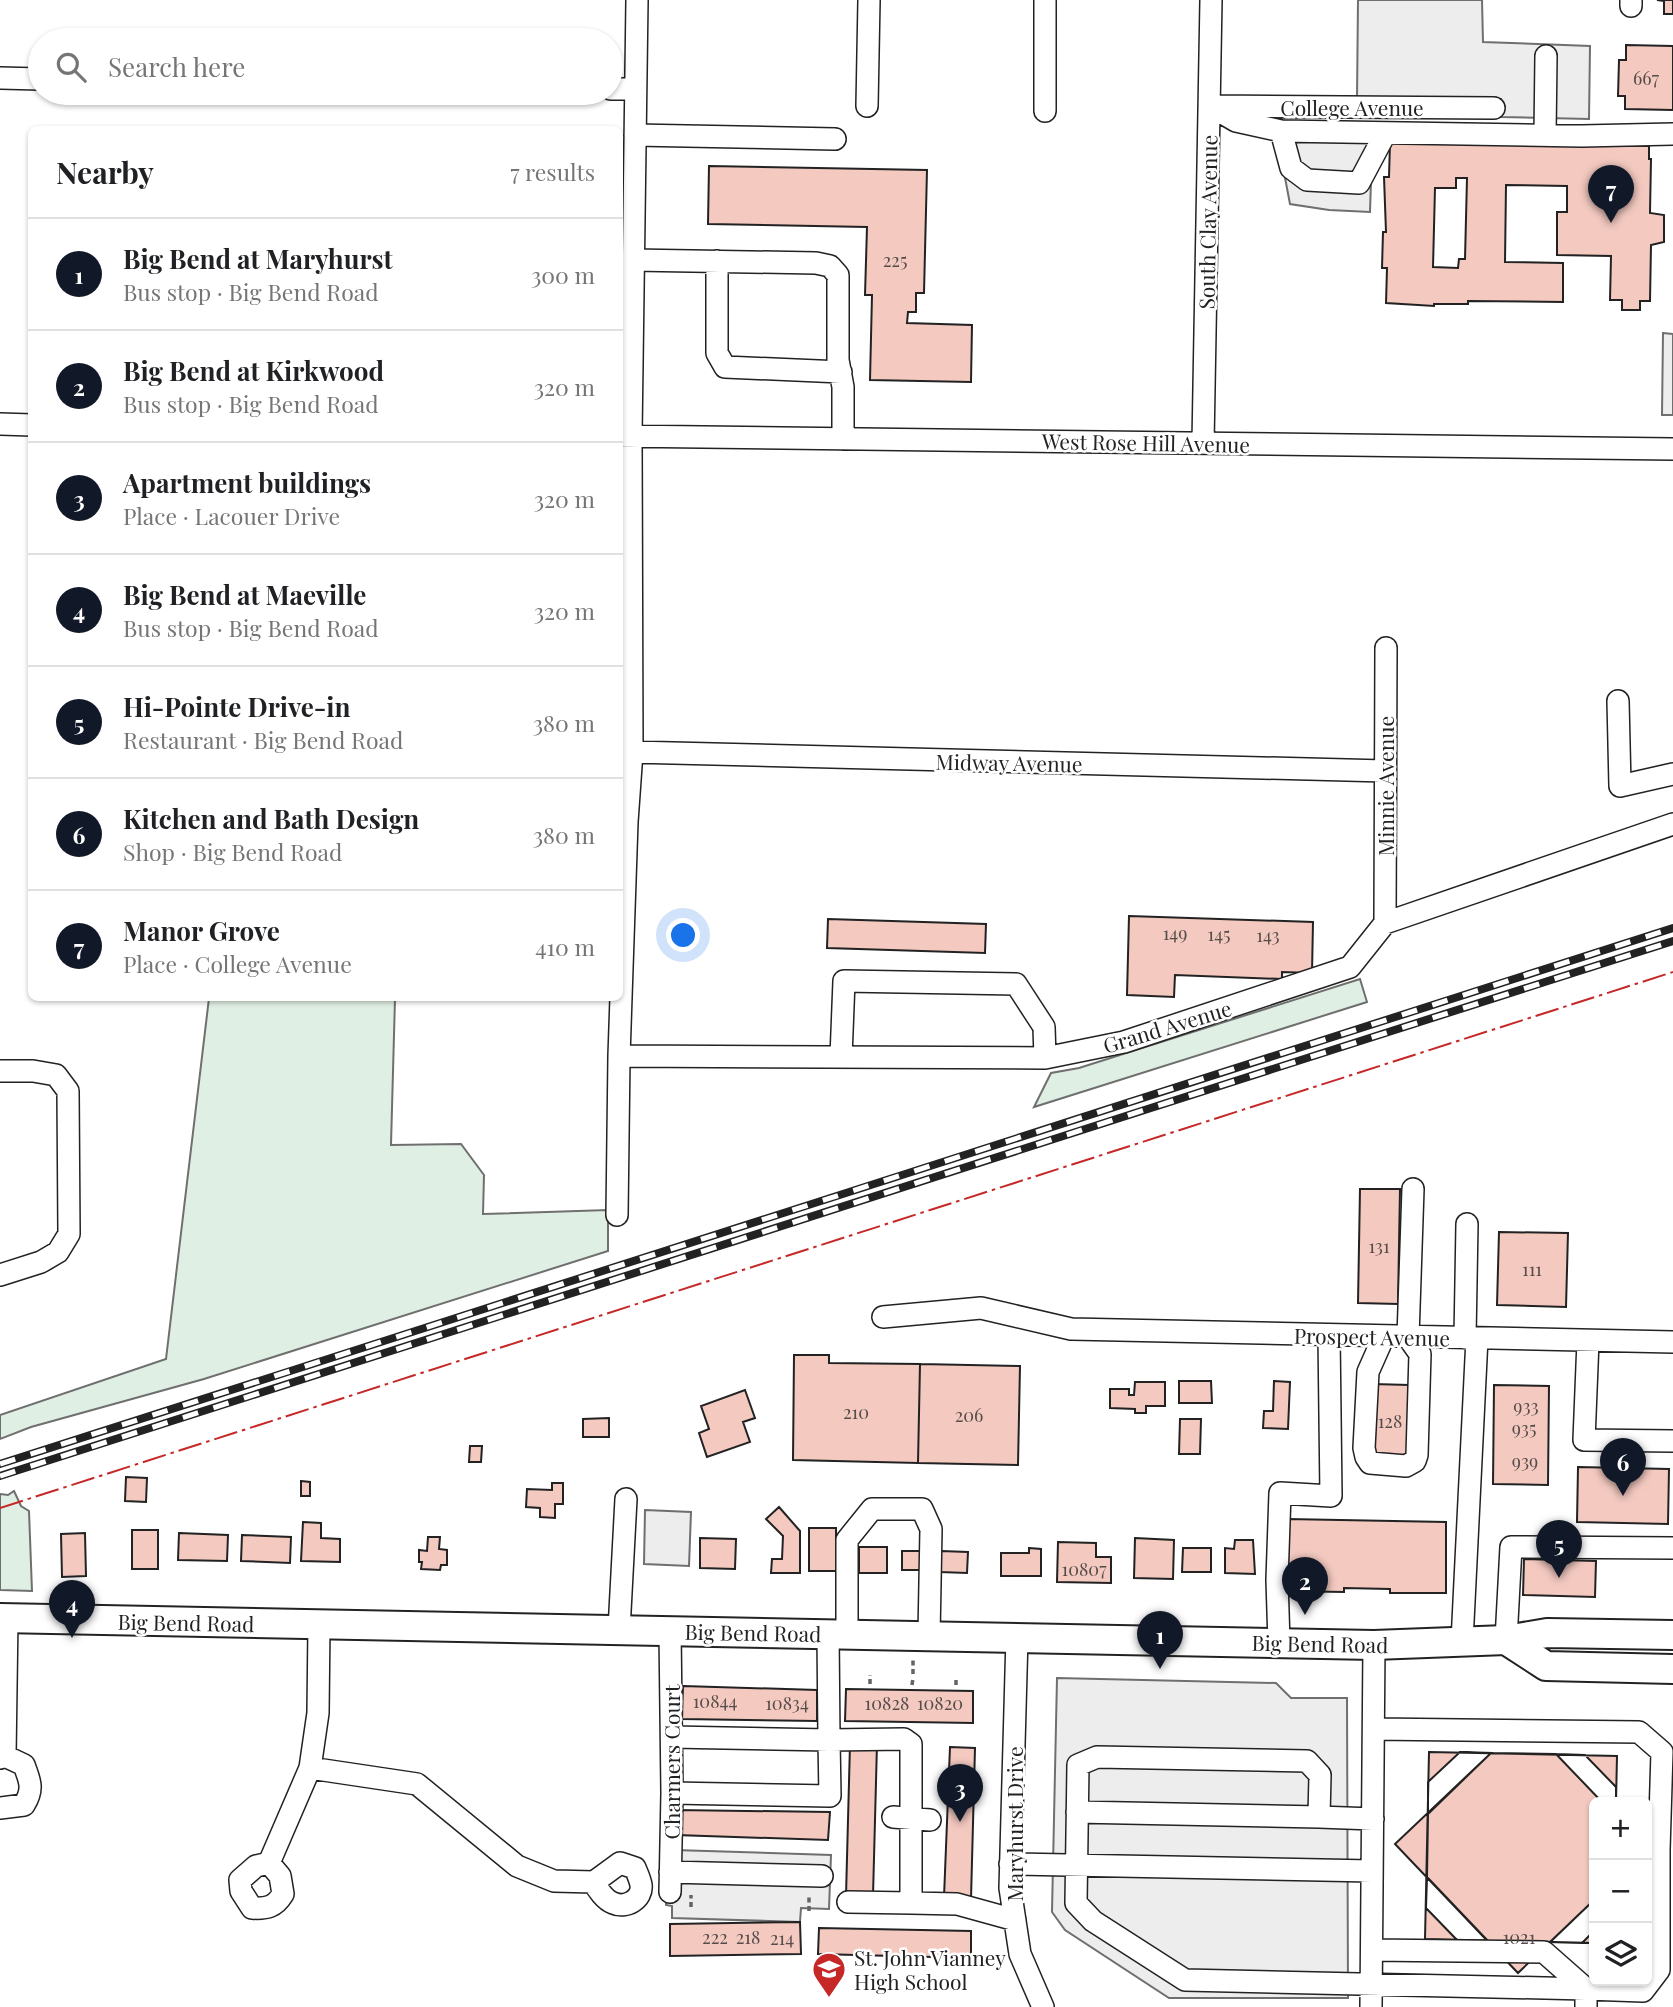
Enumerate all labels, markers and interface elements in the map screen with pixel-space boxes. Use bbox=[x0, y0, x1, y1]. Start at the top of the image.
search box bbox=[28, 28, 623, 105]
icon: search bbox=[52, 48, 90, 86]
text: Search here bbox=[108, 49, 245, 84]
house number: 667 bbox=[1633, 66, 1660, 90]
street label: College Avenue bbox=[1280, 93, 1424, 121]
street label: South Clay Avenue bbox=[1191, 134, 1223, 310]
text: Nearby bbox=[56, 152, 154, 192]
text: 7 results bbox=[510, 156, 595, 187]
pin: 7 bbox=[1588, 165, 1634, 223]
text: Big Bend at Maryhurst bbox=[123, 241, 393, 276]
house number: 225 bbox=[883, 248, 907, 272]
text: 1 bbox=[75, 259, 83, 290]
text: 300 m bbox=[531, 259, 595, 290]
text: Bus stop · Big Bend Road bbox=[123, 276, 379, 307]
text: Big Bend at Kirkwood bbox=[123, 353, 384, 388]
text: 2 bbox=[73, 371, 85, 402]
text: 320 m bbox=[534, 371, 595, 402]
text: Bus stop · Big Bend Road bbox=[123, 388, 379, 419]
street label: West Rose Hill Avenue bbox=[1041, 426, 1250, 458]
text: Apartment buildings bbox=[123, 465, 371, 500]
text: 3 bbox=[73, 483, 85, 514]
text: 320 m bbox=[534, 483, 595, 514]
text: Place · Lacouer Drive bbox=[123, 500, 340, 531]
text: Big Bend at Maeville bbox=[123, 577, 366, 612]
text: 4 bbox=[73, 595, 85, 626]
text: 320 m bbox=[534, 595, 595, 626]
text: Bus stop · Big Bend Road bbox=[123, 612, 379, 643]
text: Hi-Pointe Drive-in bbox=[123, 689, 350, 724]
text: 5 bbox=[74, 707, 84, 738]
text: 380 m bbox=[533, 707, 595, 738]
street label: Minnie Avenue bbox=[1371, 716, 1399, 856]
text: Restaurant · Big Bend Road bbox=[123, 724, 403, 755]
street label: Midway Avenue bbox=[935, 747, 1083, 777]
text: Kitchen and Bath Design bbox=[123, 801, 419, 836]
text: 6 bbox=[73, 819, 85, 850]
text: 380 m bbox=[533, 819, 595, 850]
text: Shop · Big Bend Road bbox=[123, 836, 342, 867]
text: Manor Grove bbox=[123, 913, 280, 948]
your location bbox=[666, 918, 700, 952]
house number: 149 bbox=[1163, 921, 1187, 945]
house number: 145 bbox=[1207, 922, 1231, 946]
house number: 143 bbox=[1256, 923, 1280, 947]
text: 7 bbox=[74, 931, 84, 962]
text: 410 m bbox=[535, 931, 595, 962]
text: Place · College Avenue bbox=[123, 948, 352, 979]
street label: Grand Avenue bbox=[1099, 993, 1235, 1059]
house number: 131 bbox=[1368, 1234, 1390, 1258]
house number: 111 bbox=[1522, 1257, 1542, 1281]
street label: Prospect Avenue bbox=[1294, 1321, 1450, 1351]
house number: 933 bbox=[1513, 1394, 1539, 1418]
house number: 210 bbox=[843, 1400, 869, 1424]
house number: 206 bbox=[955, 1403, 983, 1427]
house number: 128 bbox=[1378, 1409, 1402, 1433]
house number: 935 bbox=[1512, 1416, 1536, 1440]
pin: 6 bbox=[1600, 1438, 1646, 1496]
house number: 939 bbox=[1512, 1449, 1538, 1473]
pin: 5 bbox=[1536, 1520, 1582, 1578]
house number: 10807 bbox=[1062, 1557, 1107, 1581]
pin: 2 bbox=[1282, 1557, 1328, 1615]
pin: 4 bbox=[49, 1580, 95, 1638]
street label: Big Bend Road bbox=[117, 1607, 255, 1637]
pin: 1 bbox=[1137, 1611, 1183, 1669]
street label: Big Bend Road bbox=[684, 1617, 822, 1647]
street label: Big Bend Road bbox=[1251, 1628, 1389, 1658]
street label: Charmers Court bbox=[657, 1684, 685, 1839]
house number: 10844 bbox=[693, 1689, 737, 1713]
house number: 10834 bbox=[765, 1691, 809, 1715]
house number: 10828 bbox=[865, 1691, 909, 1715]
house number: 10820 bbox=[917, 1691, 963, 1715]
street label: Maryhurst Drive bbox=[1000, 1746, 1028, 1902]
pin: 3 bbox=[937, 1764, 983, 1822]
map controls bbox=[1589, 1797, 1652, 1986]
button: + bbox=[1589, 1797, 1652, 1860]
button: − bbox=[1589, 1860, 1652, 1923]
button: layers bbox=[1589, 1923, 1652, 1986]
house number: 222 bbox=[702, 1925, 728, 1949]
house number: 218 bbox=[736, 1925, 760, 1949]
house number: 1021 bbox=[1503, 1925, 1536, 1949]
house number: 214 bbox=[770, 1926, 794, 1950]
place label: St. John Vianney High School bbox=[854, 1943, 1006, 1995]
school or university icon: St. John Vianney High School bbox=[810, 1950, 848, 1999]

